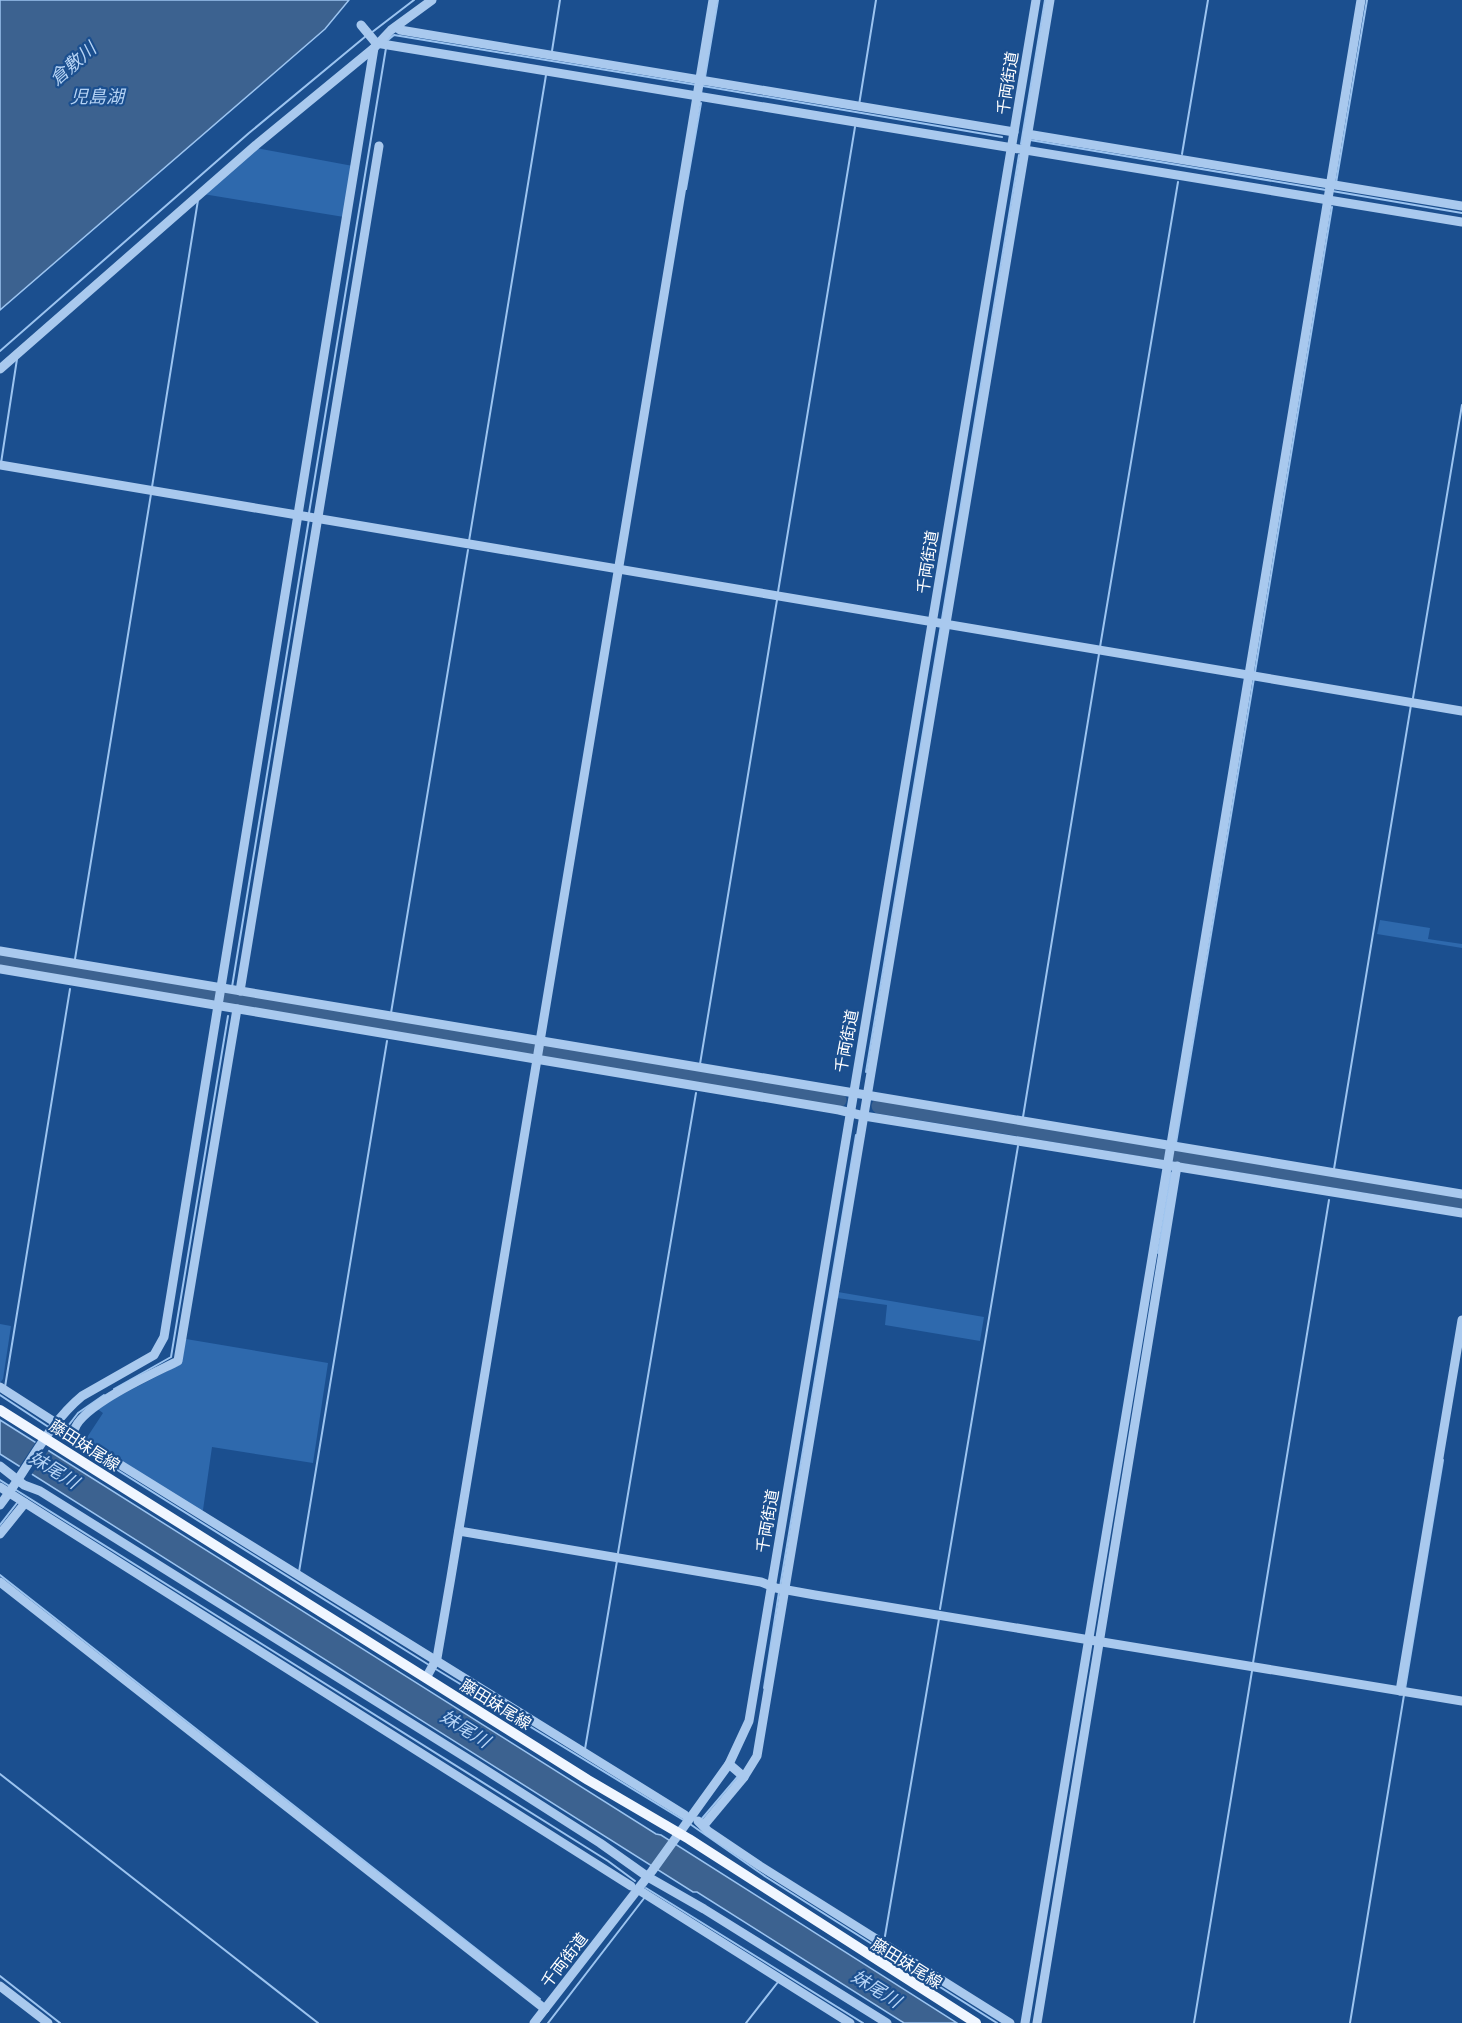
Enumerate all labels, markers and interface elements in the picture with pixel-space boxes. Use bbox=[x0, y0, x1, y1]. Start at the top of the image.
water label: 倉敷川 bbox=[45, 37, 102, 90]
street label: 千両街道 bbox=[993, 50, 1022, 116]
water label: 児島湖 bbox=[70, 86, 127, 108]
street label: 千両街道 bbox=[913, 529, 942, 595]
street label: 千両街道 bbox=[831, 1008, 862, 1074]
street label: 藤田妹尾線 bbox=[46, 1416, 123, 1475]
water label: 妹尾川 bbox=[25, 1446, 84, 1495]
street label: 千両街道 bbox=[753, 1488, 782, 1554]
street label: 藤田妹尾線 bbox=[457, 1675, 535, 1734]
water label: 妹尾川 bbox=[436, 1705, 495, 1754]
street label: 千両街道 bbox=[537, 1929, 592, 1991]
street label: 藤田妹尾線 bbox=[868, 1934, 946, 1993]
water label: 妹尾川 bbox=[847, 1965, 906, 2014]

